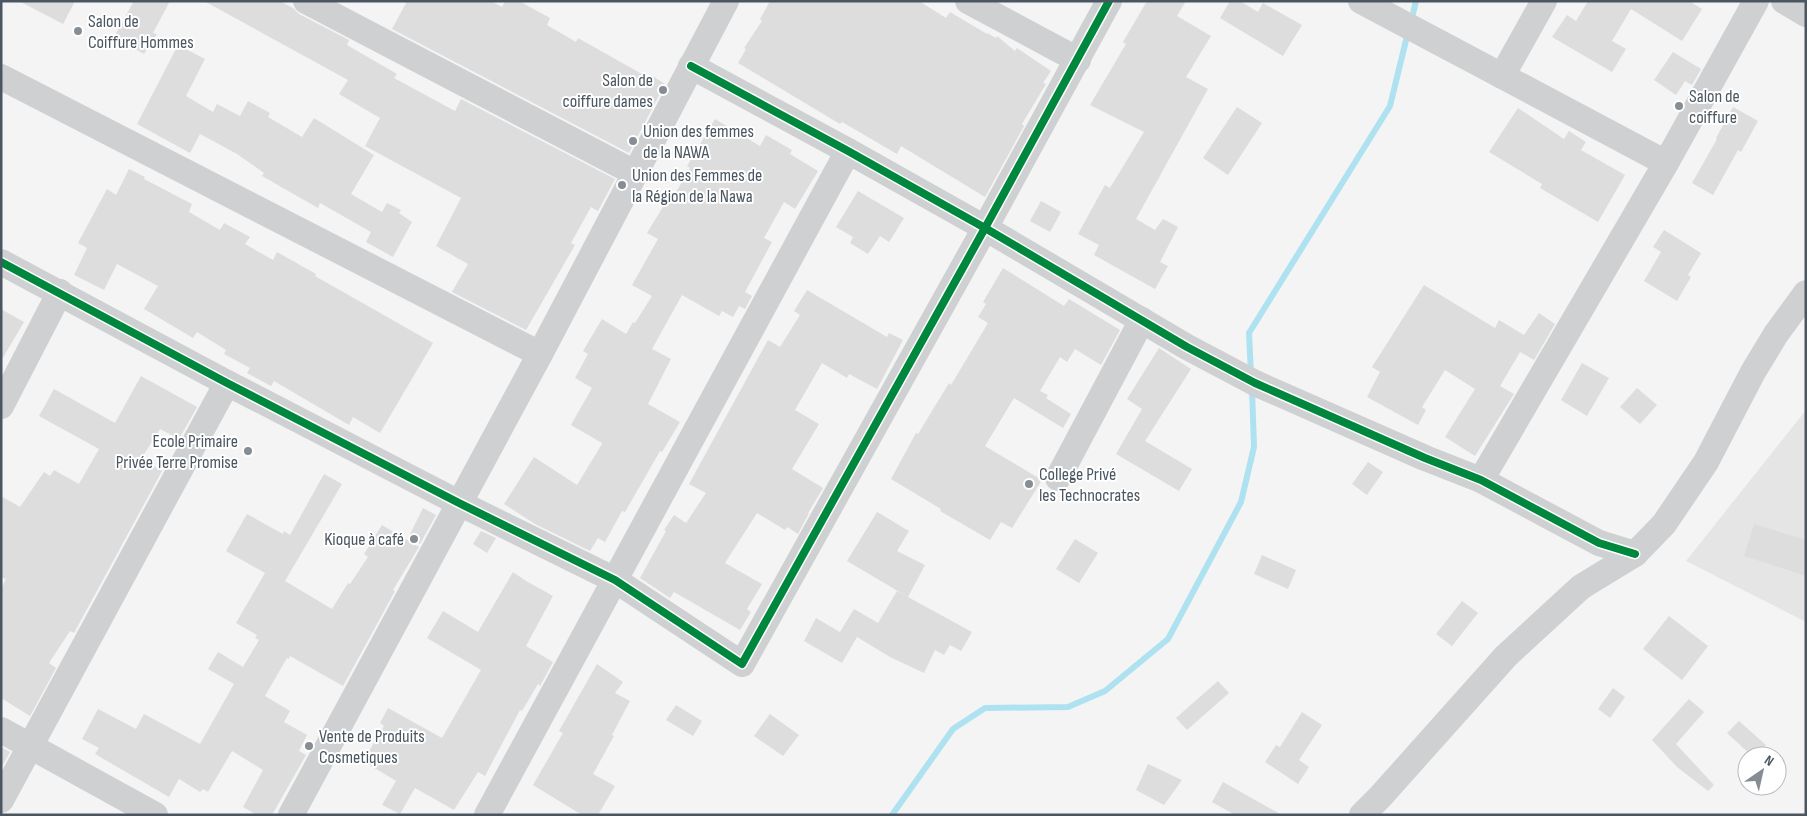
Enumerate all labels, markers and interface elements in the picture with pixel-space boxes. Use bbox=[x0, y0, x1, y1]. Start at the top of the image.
place label: Salon de Coiffure Hommes bbox=[88, 11, 194, 53]
marker: Salon de Coiffure Hommes bbox=[72, 25, 84, 37]
place label: Salon de coiffure dames bbox=[563, 70, 653, 112]
marker: Salon de coiffure dames bbox=[657, 84, 669, 96]
place label: Salon de coiffure bbox=[1689, 86, 1740, 128]
marker: Salon de coiffure bbox=[1673, 100, 1685, 112]
place label: Union des femmes de la NAWA bbox=[643, 121, 754, 163]
marker: Union des femmes de la NAWA bbox=[627, 135, 639, 147]
place label: Union des Femmes de la Région de la Nawa bbox=[632, 165, 762, 207]
marker: Union des Femmes de la Région de la Nawa bbox=[616, 179, 628, 191]
place label: Ecole Primaire Privée Terre Promise bbox=[116, 431, 238, 473]
marker: Ecole Primaire Privée Terre Promise bbox=[242, 445, 254, 457]
place label: College Privé les Technocrates bbox=[1039, 464, 1140, 506]
marker: College Privé les Technocrates bbox=[1023, 478, 1035, 490]
place label: Kioque à café bbox=[324, 529, 404, 550]
marker: Kioque à café bbox=[408, 533, 420, 545]
place label: Vente de Produits Cosmetiques bbox=[319, 726, 425, 768]
marker: Vente de Produits Cosmetiques bbox=[303, 740, 315, 752]
north arrow bbox=[1737, 746, 1787, 796]
text: N bbox=[1761, 751, 1777, 770]

